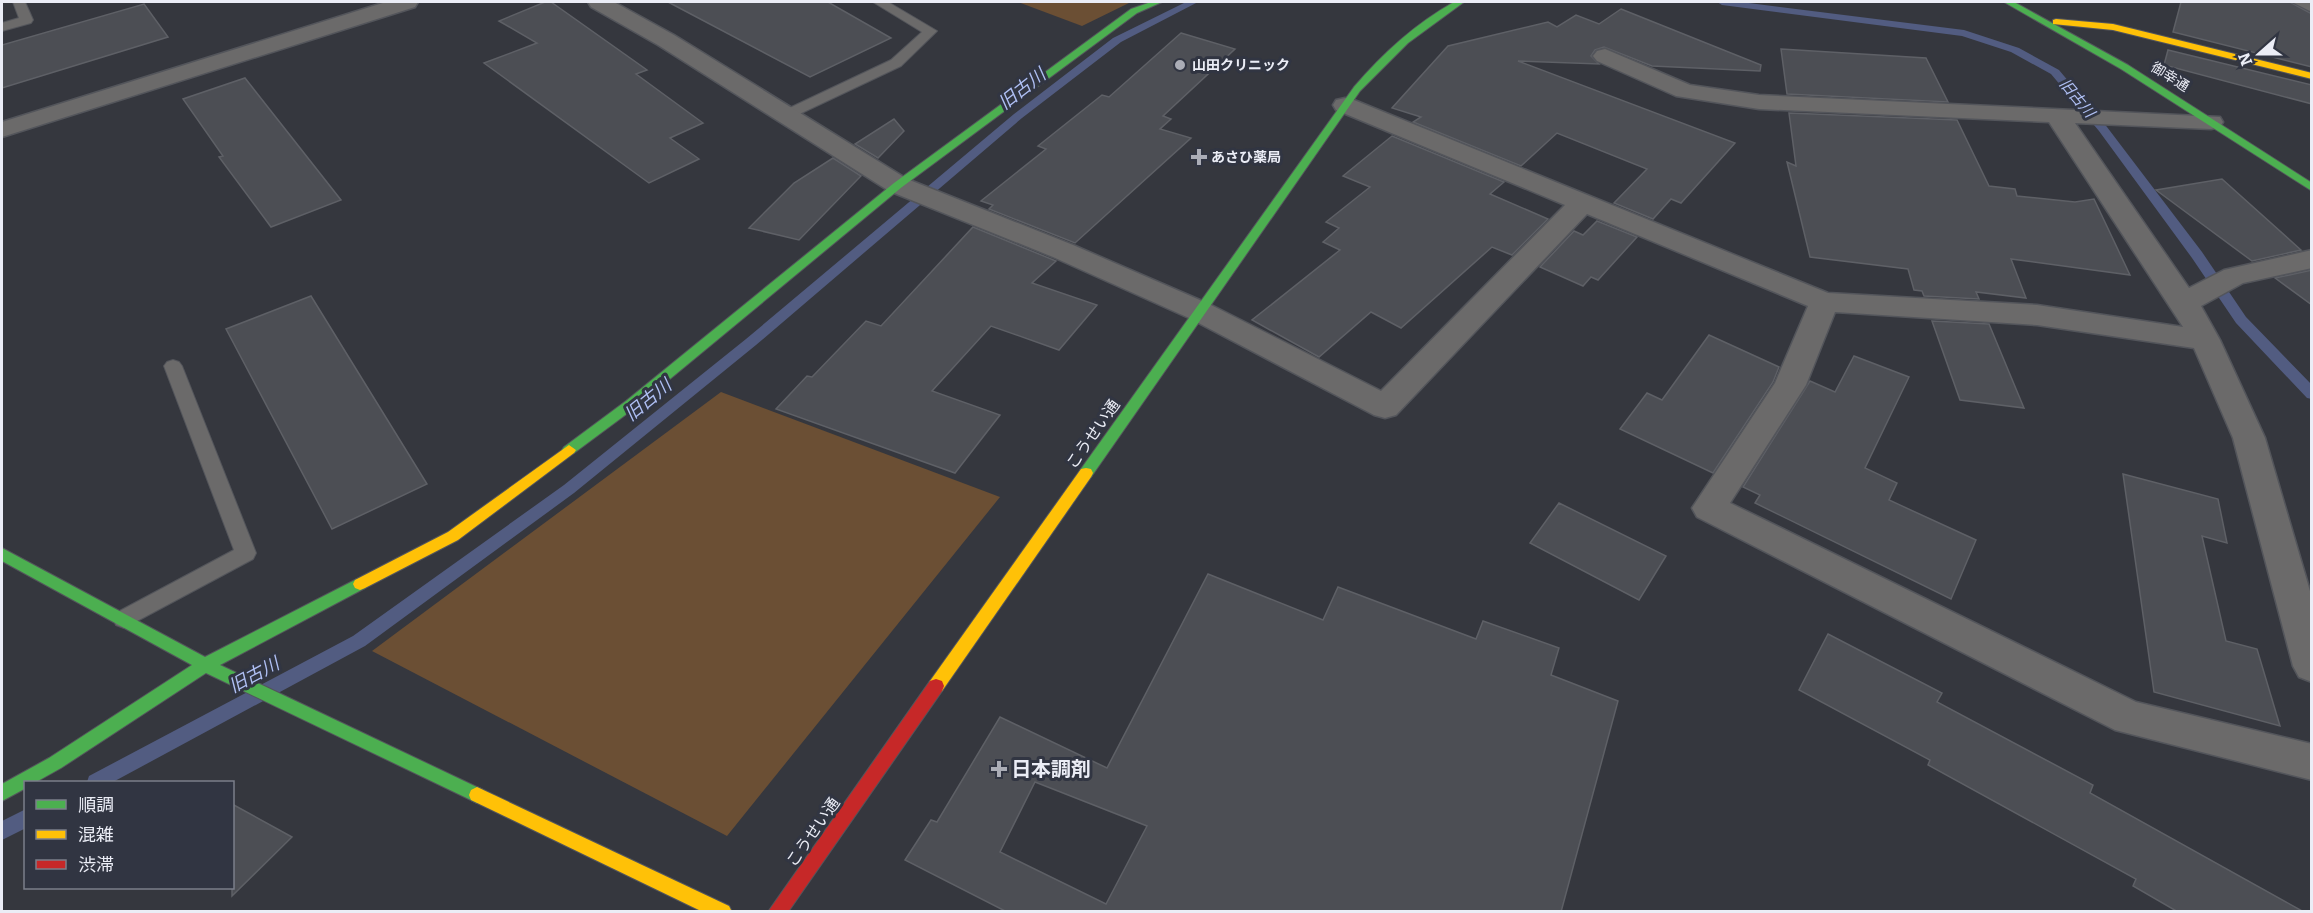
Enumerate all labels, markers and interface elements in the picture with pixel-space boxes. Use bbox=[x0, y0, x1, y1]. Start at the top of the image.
north arrow bbox=[2229, 24, 2289, 84]
text: N bbox=[2234, 50, 2257, 68]
place label: 山田クリニック bbox=[1192, 57, 1290, 74]
marker: 山田クリニック bbox=[1173, 58, 1187, 72]
street label: 御幸通 bbox=[2148, 59, 2192, 95]
water label: 旧古川 bbox=[994, 62, 1052, 114]
water label: 旧古川 bbox=[2056, 75, 2100, 123]
place label: あさひ薬局 bbox=[1211, 149, 1281, 166]
marker: あさひ薬局 bbox=[1192, 150, 1206, 164]
water label: 旧古川 bbox=[620, 373, 677, 426]
street label: こうせい通 bbox=[1062, 396, 1124, 472]
water label: 旧古川 bbox=[225, 652, 285, 697]
place label: 日本調剤 bbox=[1011, 757, 1091, 781]
marker: 日本調剤 bbox=[992, 762, 1006, 776]
legend bbox=[24, 781, 234, 889]
text: 順調 bbox=[78, 794, 114, 816]
street label: こうせい通 bbox=[782, 794, 844, 870]
text: 混雑 bbox=[78, 824, 114, 846]
text: 渋滞 bbox=[78, 854, 114, 876]

